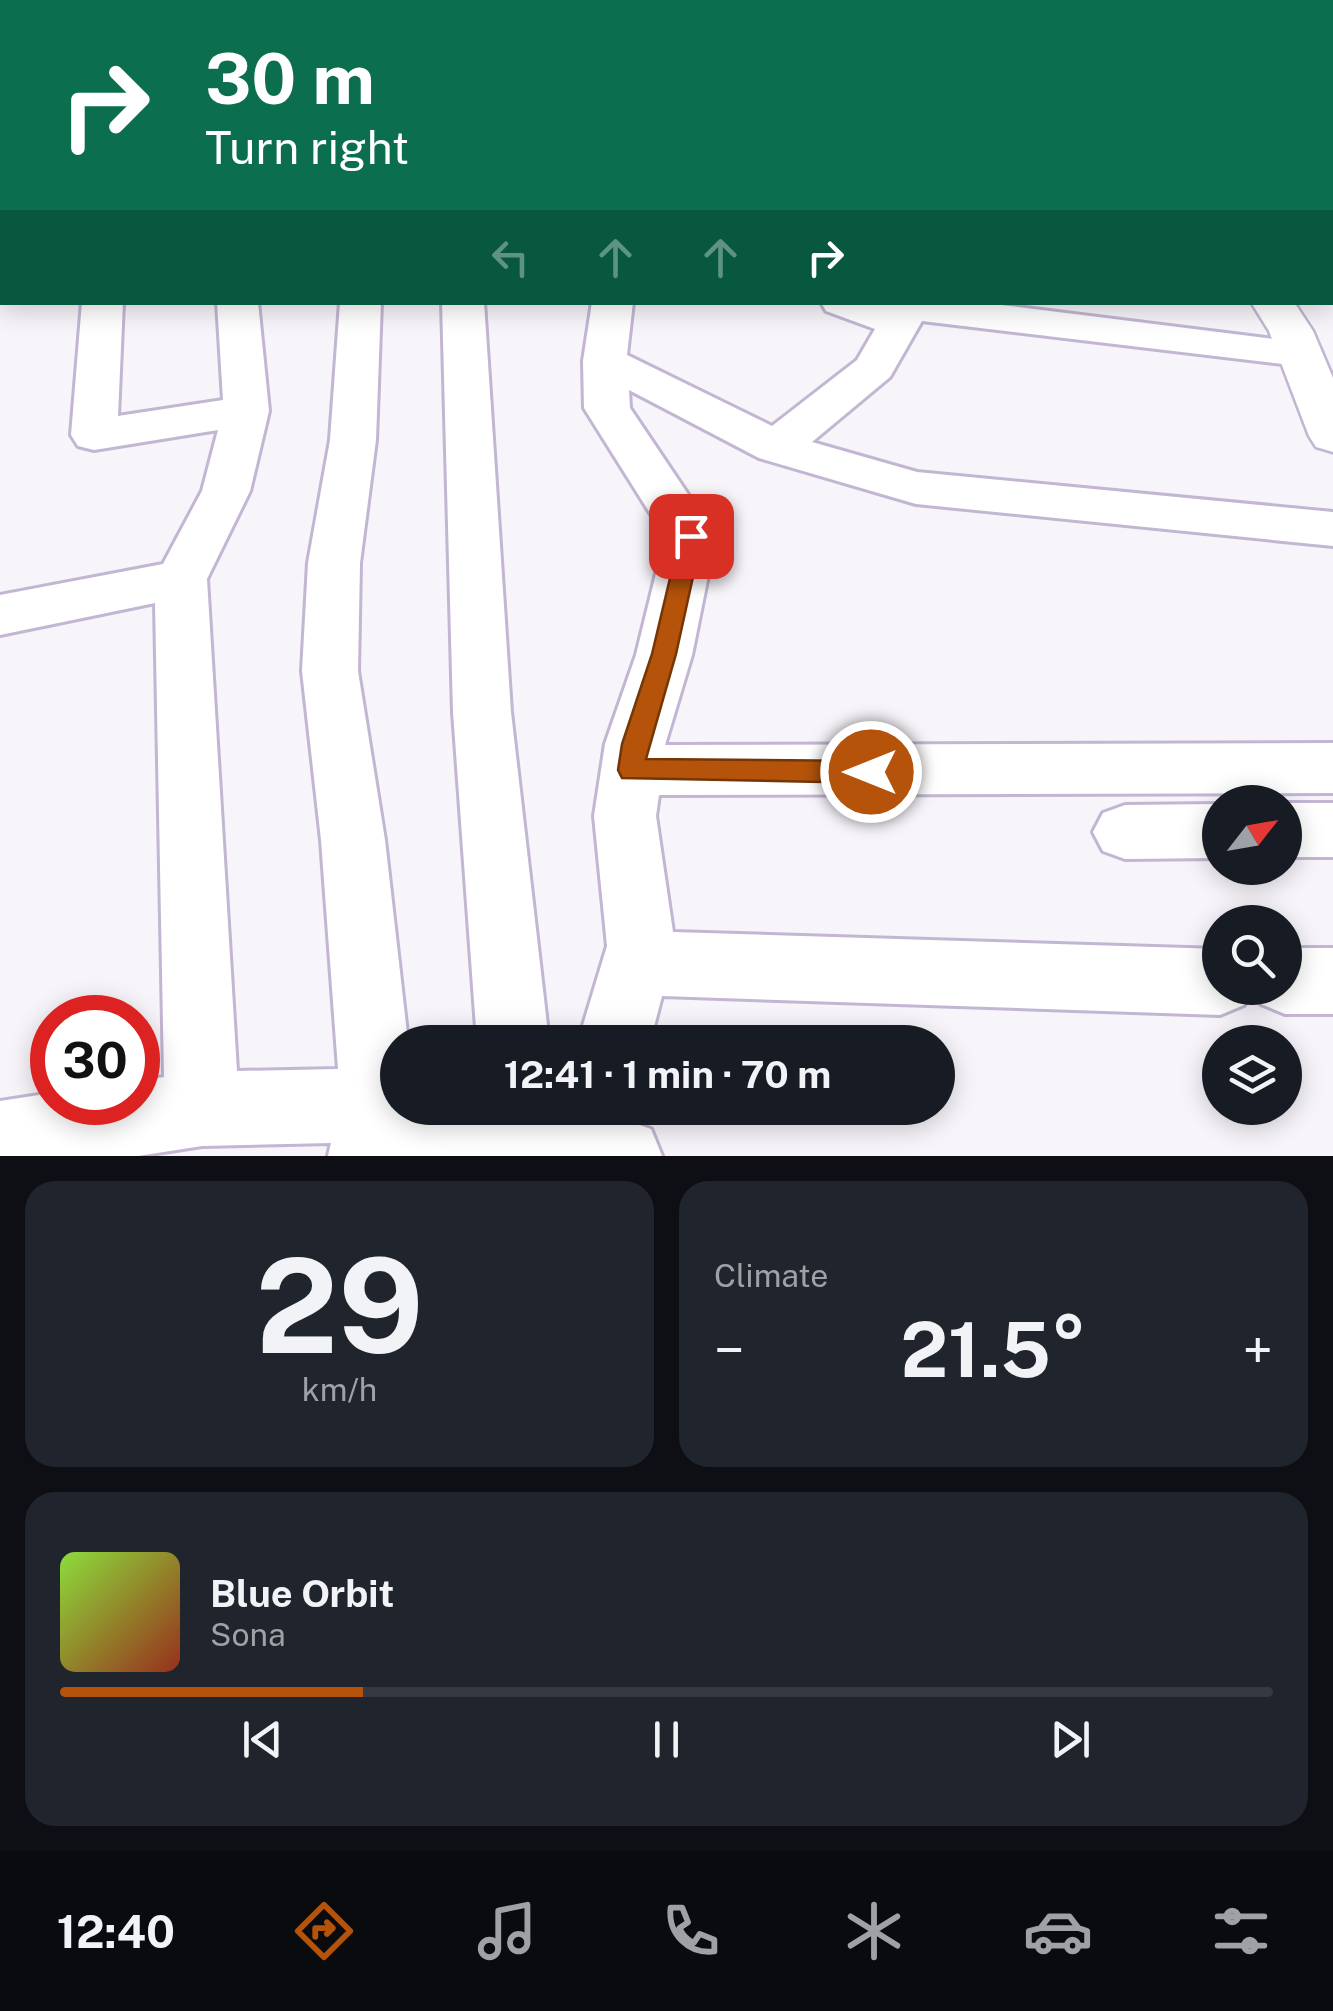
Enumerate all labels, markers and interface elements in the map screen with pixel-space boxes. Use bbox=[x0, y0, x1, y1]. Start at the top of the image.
text: 30 m bbox=[205, 37, 375, 120]
icon: right bbox=[40, 40, 170, 170]
text: Turn right bbox=[205, 121, 409, 174]
icon: left bbox=[483, 230, 538, 285]
icon: ahead bbox=[588, 230, 643, 285]
icon: ahead bbox=[693, 230, 748, 285]
icon: right bbox=[798, 230, 853, 285]
pin bbox=[649, 494, 734, 579]
icon: arrive bbox=[664, 509, 719, 564]
position arrow bbox=[819, 720, 923, 824]
north arrow bbox=[1202, 785, 1302, 885]
map controls bbox=[1202, 785, 1302, 1125]
button: search bbox=[1202, 905, 1302, 1005]
speed limit sign: 30 bbox=[30, 995, 160, 1125]
button: layers bbox=[1202, 1025, 1302, 1125]
text: 12:41 · 1 min · 70 m bbox=[504, 1052, 831, 1097]
text: 29 bbox=[255, 1230, 424, 1382]
text: Climate bbox=[714, 1257, 828, 1294]
text: 21.5° bbox=[900, 1306, 1087, 1394]
text: − bbox=[714, 1318, 745, 1382]
text: + bbox=[1243, 1318, 1273, 1382]
text: km/h bbox=[302, 1371, 377, 1408]
text: Blue Orbit bbox=[210, 1571, 394, 1616]
text: Sona bbox=[210, 1616, 286, 1653]
icon: previous bbox=[235, 1712, 290, 1767]
icon: pause bbox=[639, 1712, 694, 1767]
icon: next bbox=[1043, 1712, 1098, 1767]
icon: directions bbox=[289, 1896, 359, 1966]
icon: music bbox=[472, 1896, 542, 1966]
icon: phone bbox=[656, 1896, 726, 1966]
icon: climate bbox=[839, 1896, 909, 1966]
icon: car bbox=[1023, 1896, 1093, 1966]
icon: filters bbox=[1206, 1896, 1276, 1966]
text: 12:40 bbox=[57, 1905, 175, 1958]

